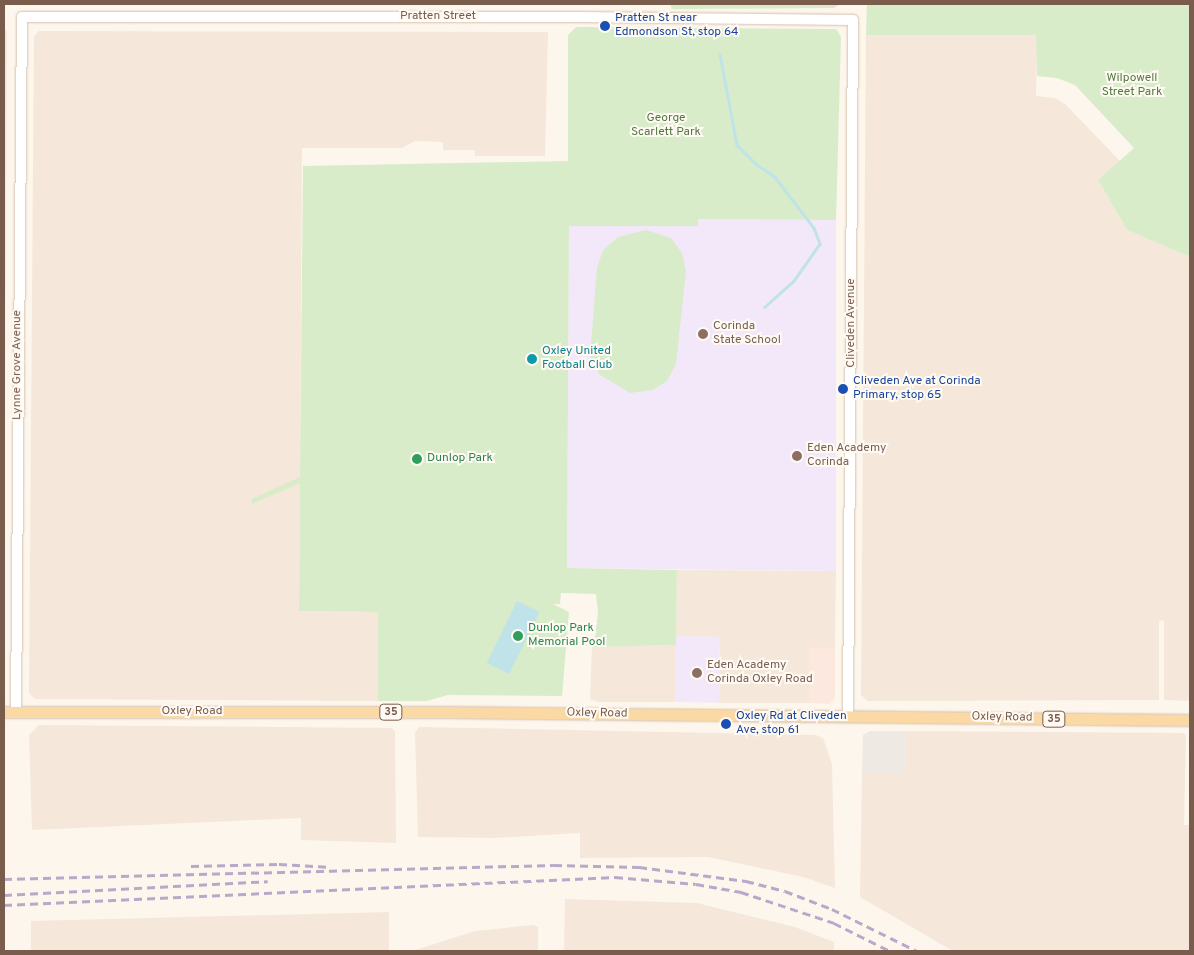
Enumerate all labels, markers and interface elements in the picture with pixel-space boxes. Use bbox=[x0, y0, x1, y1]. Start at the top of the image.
street label: Pratten Street bbox=[400, 10, 476, 24]
place label: Pratten St near Edmondson St, stop 64 bbox=[615, 12, 739, 40]
marker: Pratten St near Edmondson St, stop 64 bbox=[599, 20, 611, 32]
park label: Wilpowell Street Park bbox=[1102, 72, 1162, 100]
park label: George Scarlett Park bbox=[631, 112, 701, 140]
street label: Cliveden Avenue bbox=[845, 278, 859, 368]
street label: Lynne Grove Avenue bbox=[11, 310, 25, 420]
place label: Corinda State School bbox=[713, 320, 781, 348]
marker: Corinda State School bbox=[697, 328, 709, 340]
place label: Oxley United Football Club bbox=[542, 345, 612, 373]
marker: Oxley United Football Club bbox=[526, 353, 538, 365]
place label: Cliveden Ave at Corinda Primary, stop 65 bbox=[853, 375, 981, 403]
marker: Cliveden Ave at Corinda Primary, stop 65 bbox=[837, 383, 849, 395]
place label: Eden Academy Corinda bbox=[807, 442, 887, 470]
marker: Eden Academy Corinda bbox=[791, 450, 803, 462]
place label: Dunlop Park bbox=[427, 452, 493, 466]
marker: Dunlop Park bbox=[411, 453, 423, 465]
place label: Dunlop Park Memorial Pool bbox=[528, 622, 605, 650]
marker: Dunlop Park Memorial Pool bbox=[512, 630, 524, 642]
place label: Eden Academy Corinda Oxley Road bbox=[707, 659, 813, 687]
marker: Eden Academy Corinda Oxley Road bbox=[691, 667, 703, 679]
road number: 35 bbox=[378, 704, 404, 720]
street label: Oxley Road bbox=[162, 705, 222, 719]
street label: Oxley Road bbox=[566, 706, 628, 722]
place label: Oxley Rd at Cliveden Ave, stop 61 bbox=[736, 710, 847, 738]
street label: Oxley Road bbox=[971, 710, 1033, 726]
road number: 35 bbox=[1042, 711, 1066, 728]
marker: Oxley Rd at Cliveden Ave, stop 61 bbox=[720, 718, 732, 730]

